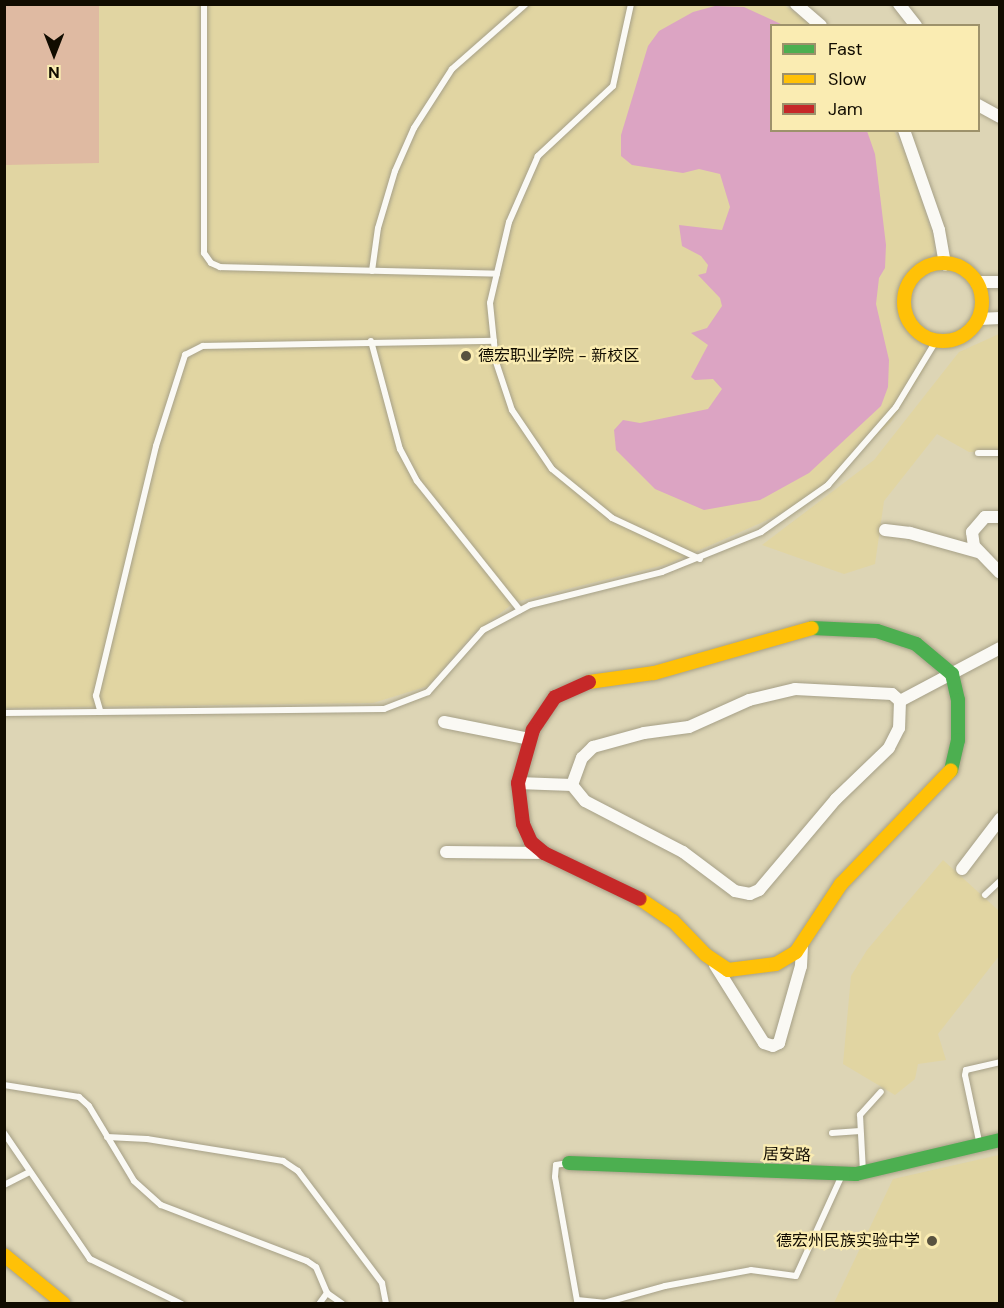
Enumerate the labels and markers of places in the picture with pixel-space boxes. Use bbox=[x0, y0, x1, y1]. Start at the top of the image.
place label: 德宏职业学院 - 新校区 bbox=[478, 346, 639, 366]
marker: 德宏职业学院 - 新校区 bbox=[459, 349, 473, 363]
place label: 德宏州民族实验中学 bbox=[776, 1231, 920, 1251]
marker: 德宏州民族实验中学 bbox=[925, 1234, 939, 1248]

